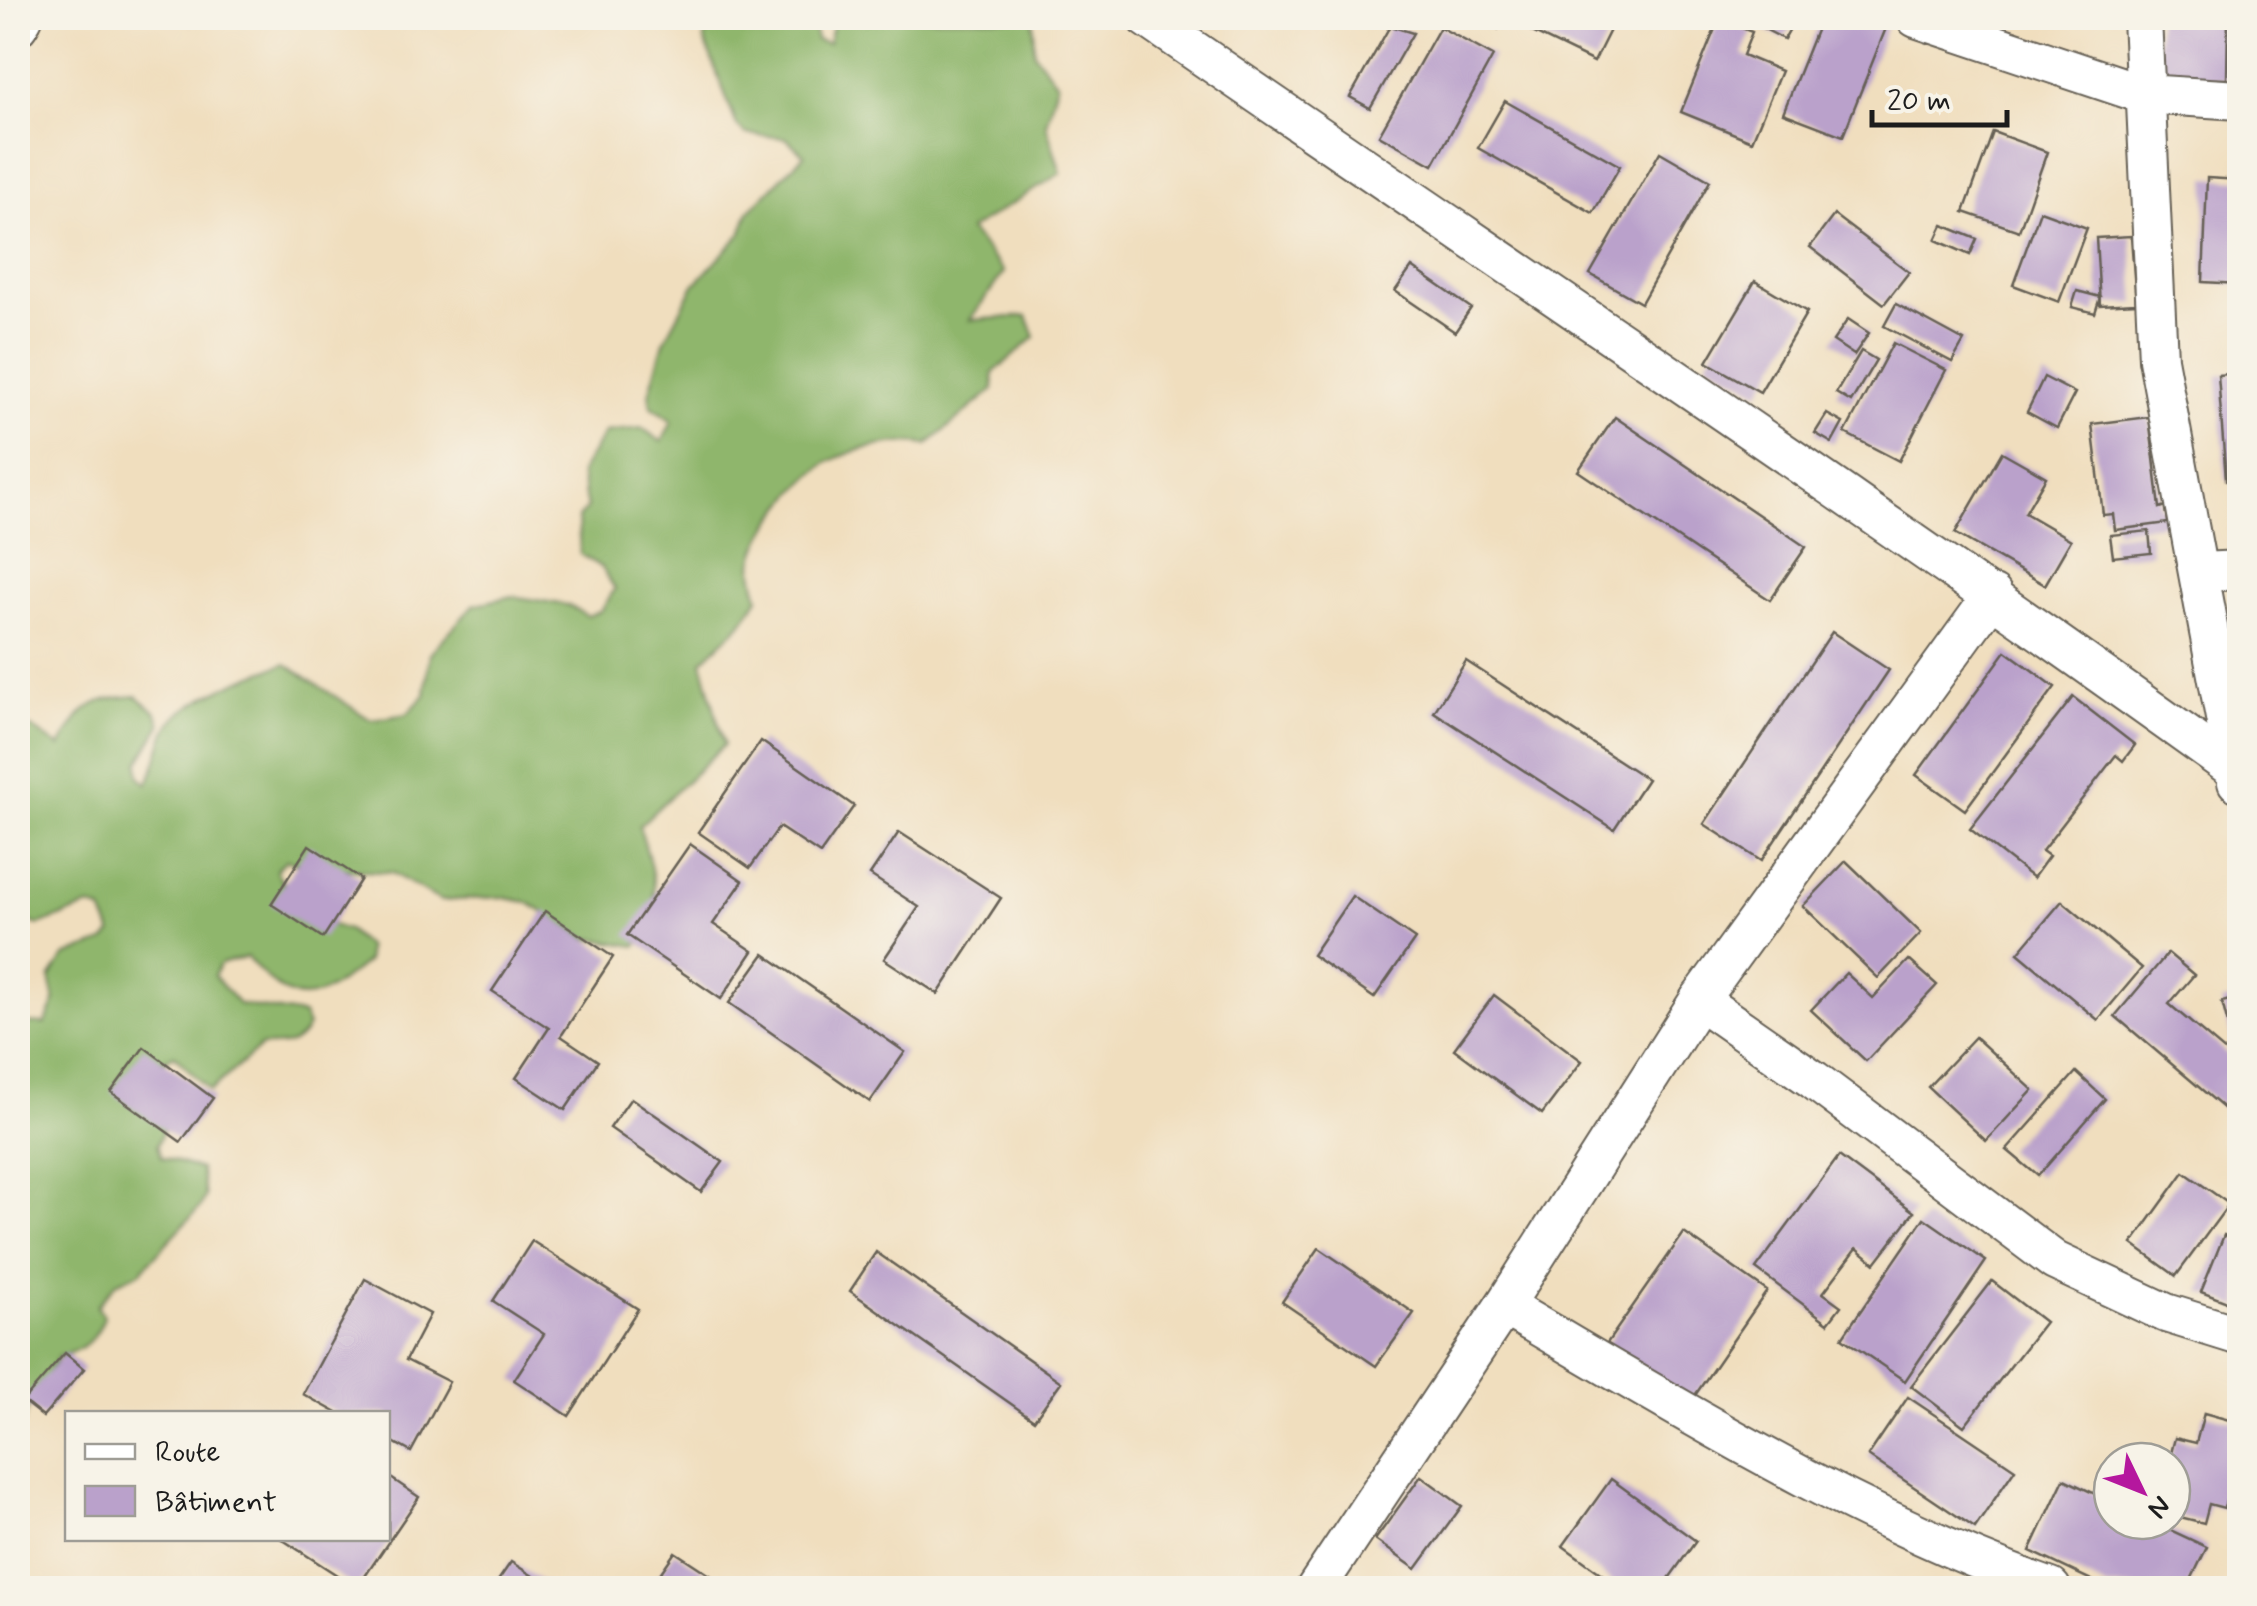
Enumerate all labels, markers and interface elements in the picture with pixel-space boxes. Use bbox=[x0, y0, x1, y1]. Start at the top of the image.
scale bar bbox=[1872, 65, 2007, 127]
text: 20 m bbox=[1887, 82, 1951, 121]
legend bbox=[65, 1411, 390, 1541]
text: Route bbox=[155, 1433, 220, 1472]
north arrow bbox=[2092, 1441, 2192, 1541]
text: Bâtiment bbox=[155, 1483, 277, 1522]
text: N bbox=[2139, 1487, 2178, 1526]

